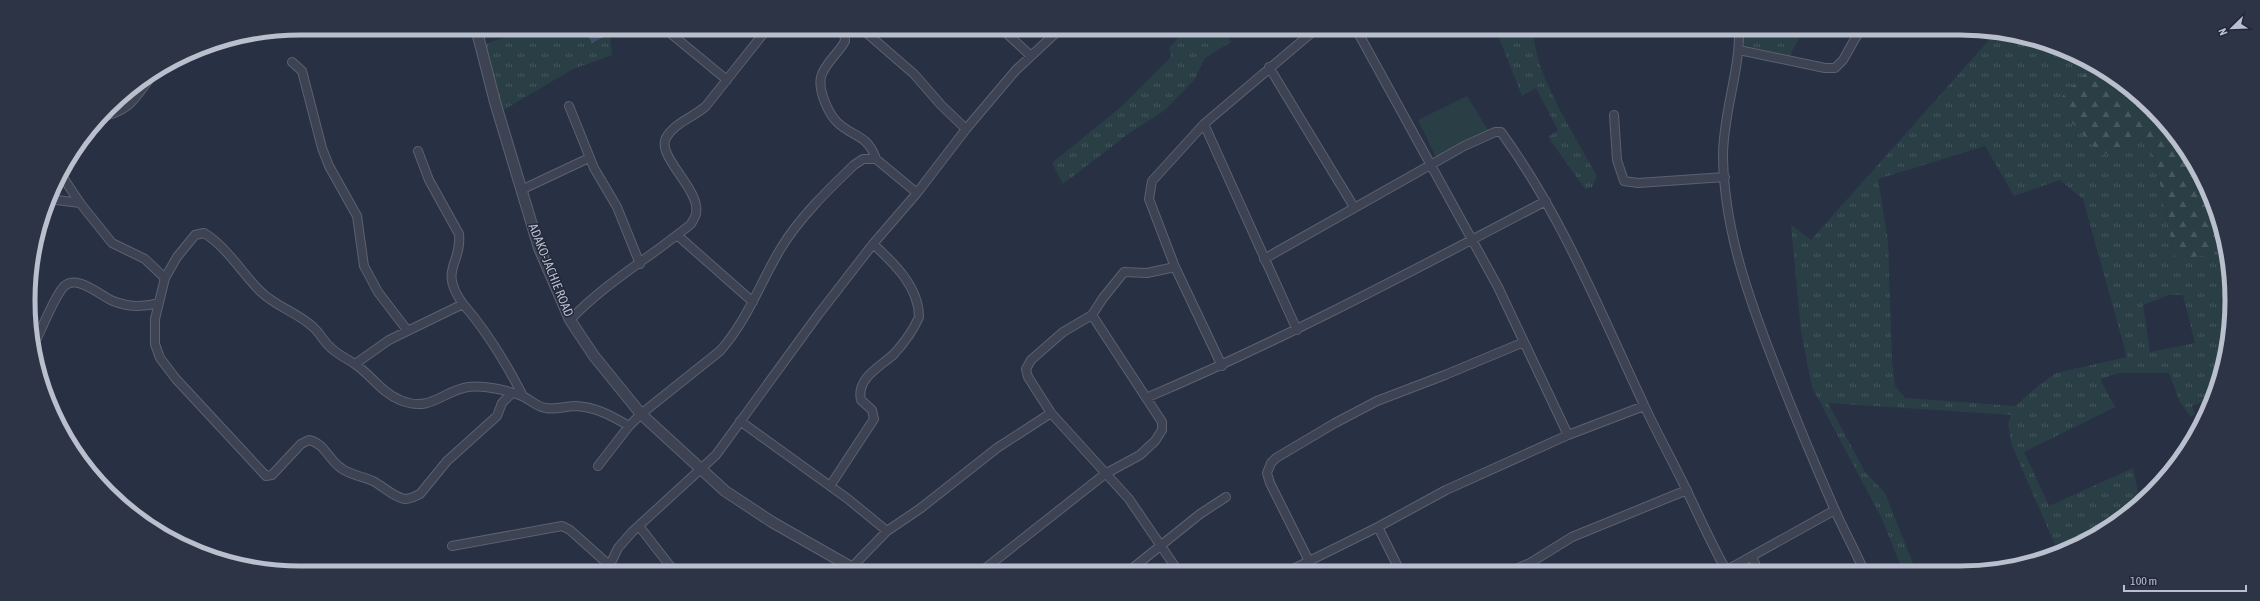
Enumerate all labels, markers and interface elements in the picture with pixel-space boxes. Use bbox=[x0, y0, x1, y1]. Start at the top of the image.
north arrow bbox=[2212, 8, 2252, 48]
text: N bbox=[2216, 27, 2230, 37]
street label: ADAKO-JACHIE ROAD bbox=[525, 221, 577, 319]
scale bar bbox=[2124, 567, 2246, 593]
text: 100 m bbox=[2130, 574, 2157, 588]

